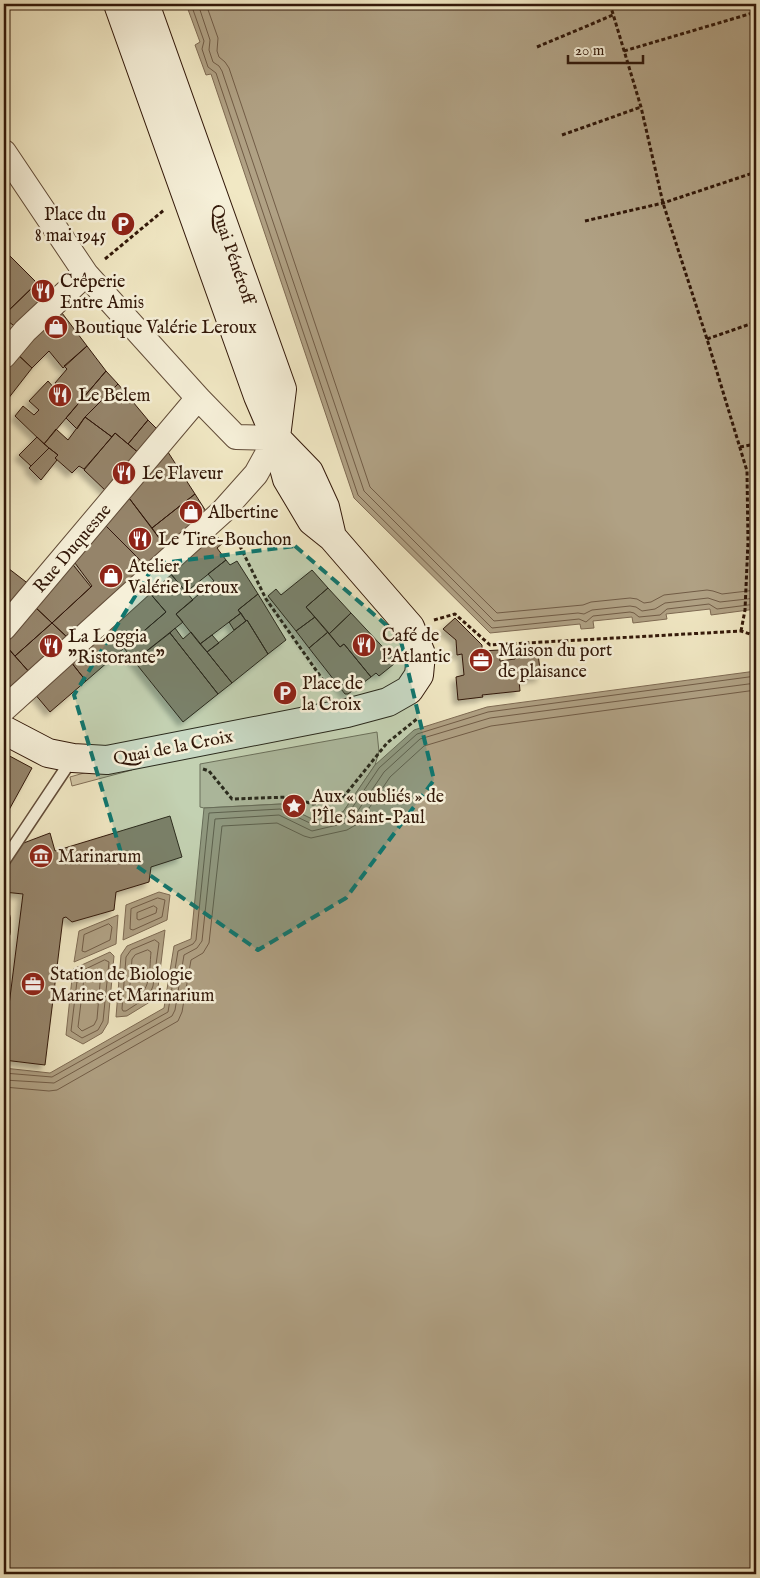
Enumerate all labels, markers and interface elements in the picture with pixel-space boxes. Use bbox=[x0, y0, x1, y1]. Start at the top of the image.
scale bar bbox=[568, 32, 642, 64]
text: 20 m bbox=[575, 41, 605, 60]
street label: Quai Pénéroff bbox=[204, 202, 260, 310]
place label: Place du 8 mai 1945 bbox=[35, 204, 106, 248]
parking icon: Place du 8 mai 1945 bbox=[110, 211, 136, 237]
place label: Crêperie Entre Amis bbox=[60, 271, 144, 315]
restaurant icon: Crêperie Entre Amis bbox=[30, 278, 56, 304]
shop icon: Boutique Valérie Leroux bbox=[43, 314, 69, 340]
place label: Boutique Valérie Leroux bbox=[74, 317, 257, 340]
restaurant icon: Le Belem bbox=[47, 382, 73, 408]
place label: Le Belem bbox=[78, 385, 150, 408]
restaurant icon: Le Flaveur bbox=[111, 460, 137, 486]
place label: Le Flaveur bbox=[142, 463, 224, 486]
shop icon: Albertine bbox=[178, 499, 204, 525]
street label: Rue Duquesne bbox=[29, 500, 117, 598]
place label: Albertine bbox=[207, 502, 278, 525]
restaurant icon: Le Tire-Bouchon bbox=[127, 526, 153, 552]
place label: Le Tire-Bouchon bbox=[158, 529, 292, 552]
place label: Atelier Valérie Leroux bbox=[127, 556, 239, 600]
shop icon: Atelier Valérie Leroux bbox=[98, 563, 124, 589]
place label: Café de l'Atlantic bbox=[382, 625, 451, 669]
place label: La Loggia "Ristorante" bbox=[68, 626, 165, 670]
restaurant icon: Café de l'Atlantic bbox=[351, 632, 377, 658]
restaurant icon: La Loggia "Ristorante" bbox=[38, 633, 64, 659]
place label: Maison du port de plaisance bbox=[498, 640, 612, 684]
office icon: Maison du port de plaisance bbox=[468, 647, 494, 673]
place label: Place de la Croix bbox=[302, 673, 363, 717]
parking icon: Place de la Croix bbox=[272, 680, 298, 706]
street label: Quai de la Croix bbox=[111, 726, 235, 771]
place label: Aux « oubliés » de l'Île Saint-Paul bbox=[311, 786, 444, 830]
place icon: Aux « oubliés » de l'Île Saint-Paul bbox=[281, 793, 307, 819]
museum icon: Marinarum bbox=[28, 843, 54, 869]
place label: Marinarum bbox=[58, 846, 141, 869]
place label: Station de Biologie Marine et Marinarium bbox=[50, 964, 214, 1008]
office icon: Station de Biologie Marine et Marinarium bbox=[20, 971, 46, 997]

